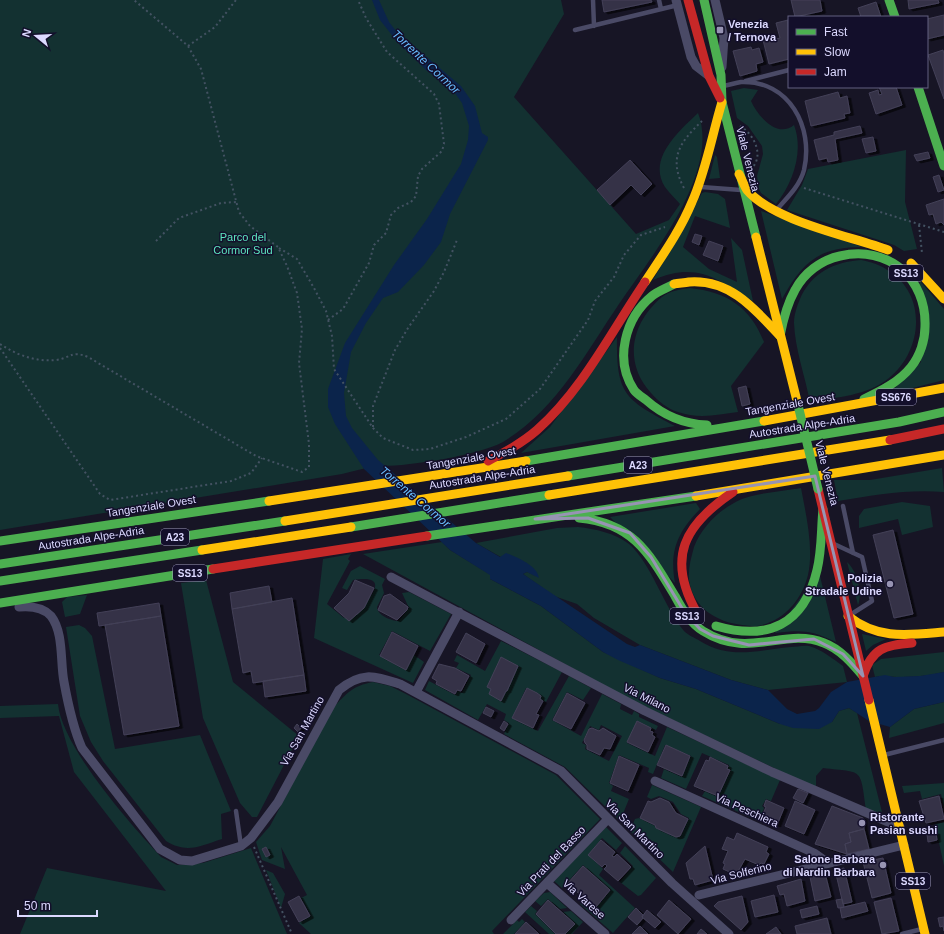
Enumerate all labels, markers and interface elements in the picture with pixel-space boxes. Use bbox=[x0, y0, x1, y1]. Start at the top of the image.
north arrow bbox=[16, 16, 56, 56]
legend bbox=[788, 16, 928, 88]
place label: Venezia / Ternova bbox=[728, 18, 777, 43]
marker: Venezia / Ternova bbox=[715, 25, 725, 35]
text: Fast bbox=[824, 25, 848, 39]
text: N bbox=[20, 27, 33, 39]
water label: Torrente Cormor bbox=[389, 27, 464, 98]
text: Slow bbox=[824, 45, 850, 59]
text: Jam bbox=[824, 65, 847, 79]
street label: Viale Venezia bbox=[734, 125, 762, 194]
park label: Parco del Cormor Sud bbox=[213, 231, 273, 256]
road number: SS13 bbox=[889, 265, 923, 281]
road number: SS676 bbox=[876, 389, 916, 405]
street label: Tangenziale Ovest bbox=[744, 390, 836, 418]
street label: Autostrada Alpe-Adria bbox=[748, 412, 857, 440]
street label: Viale Venezia bbox=[813, 439, 841, 508]
street label: Tangenziale Ovest bbox=[425, 444, 517, 472]
road number: A23 bbox=[624, 457, 652, 473]
water label: Torrente Cormor bbox=[377, 463, 454, 531]
street label: Autostrada Alpe-Adria bbox=[428, 463, 537, 491]
street label: Tangenziale Ovest bbox=[105, 493, 197, 519]
street label: Autostrada Alpe-Adria bbox=[37, 524, 146, 552]
road number: A23 bbox=[161, 529, 189, 545]
road number: SS13 bbox=[173, 565, 207, 581]
place label: Polizia Stradale Udine bbox=[805, 572, 883, 597]
marker: Polizia Stradale Udine bbox=[885, 579, 895, 589]
road number: SS13 bbox=[670, 608, 704, 624]
street label: Via Milano bbox=[621, 681, 673, 715]
street label: Via San Martino bbox=[278, 694, 326, 768]
street label: Via Peschiera bbox=[714, 791, 781, 830]
street label: Via San Martino bbox=[603, 797, 667, 861]
place label: Ristorante Pasian sushi bbox=[870, 811, 937, 836]
marker: Ristorante Pasian sushi bbox=[857, 818, 867, 828]
street label: Via Prati del Basso bbox=[514, 823, 588, 899]
place label: Salone Barbara di Nardin Barbara bbox=[783, 853, 876, 878]
street label: Via Solferino bbox=[709, 860, 773, 886]
marker: Salone Barbara di Nardin Barbara bbox=[878, 860, 888, 870]
road number: SS13 bbox=[896, 873, 930, 889]
street label: Via Varese bbox=[560, 877, 608, 921]
scale bar bbox=[18, 892, 97, 918]
text: 50 m bbox=[24, 899, 51, 913]

